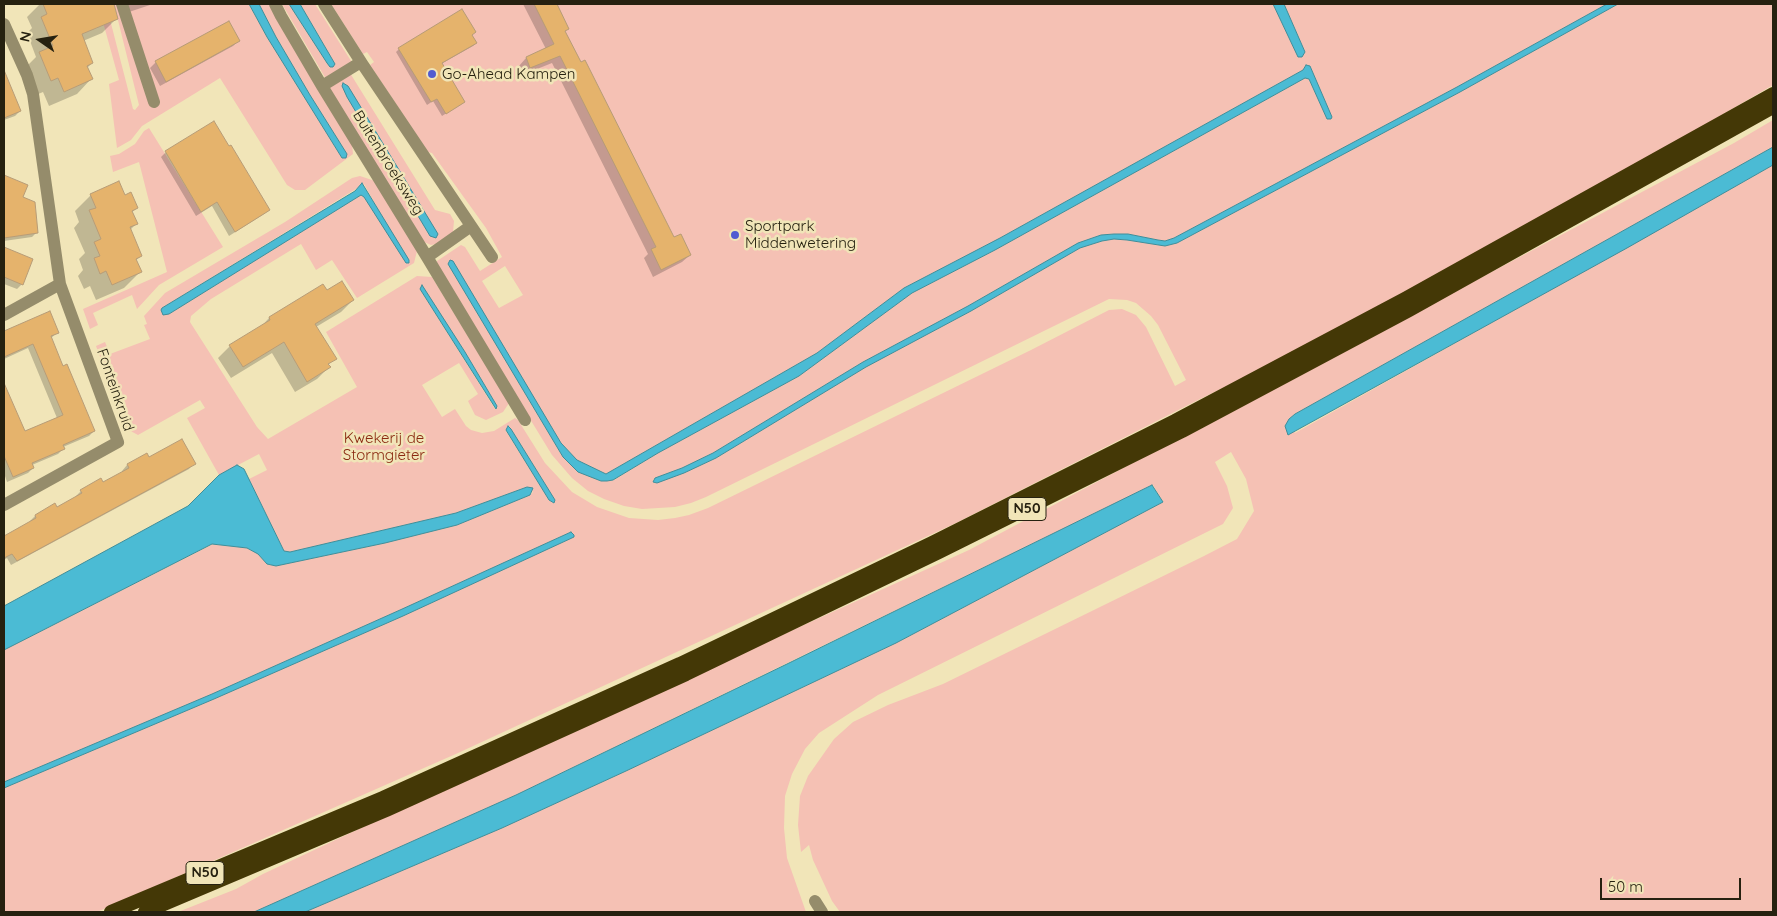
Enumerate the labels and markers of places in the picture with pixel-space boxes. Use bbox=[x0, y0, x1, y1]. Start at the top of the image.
place label: Go-Ahead Kampen bbox=[442, 65, 575, 83]
marker: Go-Ahead Kampen bbox=[426, 68, 438, 80]
place label: Sportpark Middenwetering bbox=[745, 217, 856, 252]
marker: Sportpark Middenwetering bbox=[729, 229, 741, 241]

